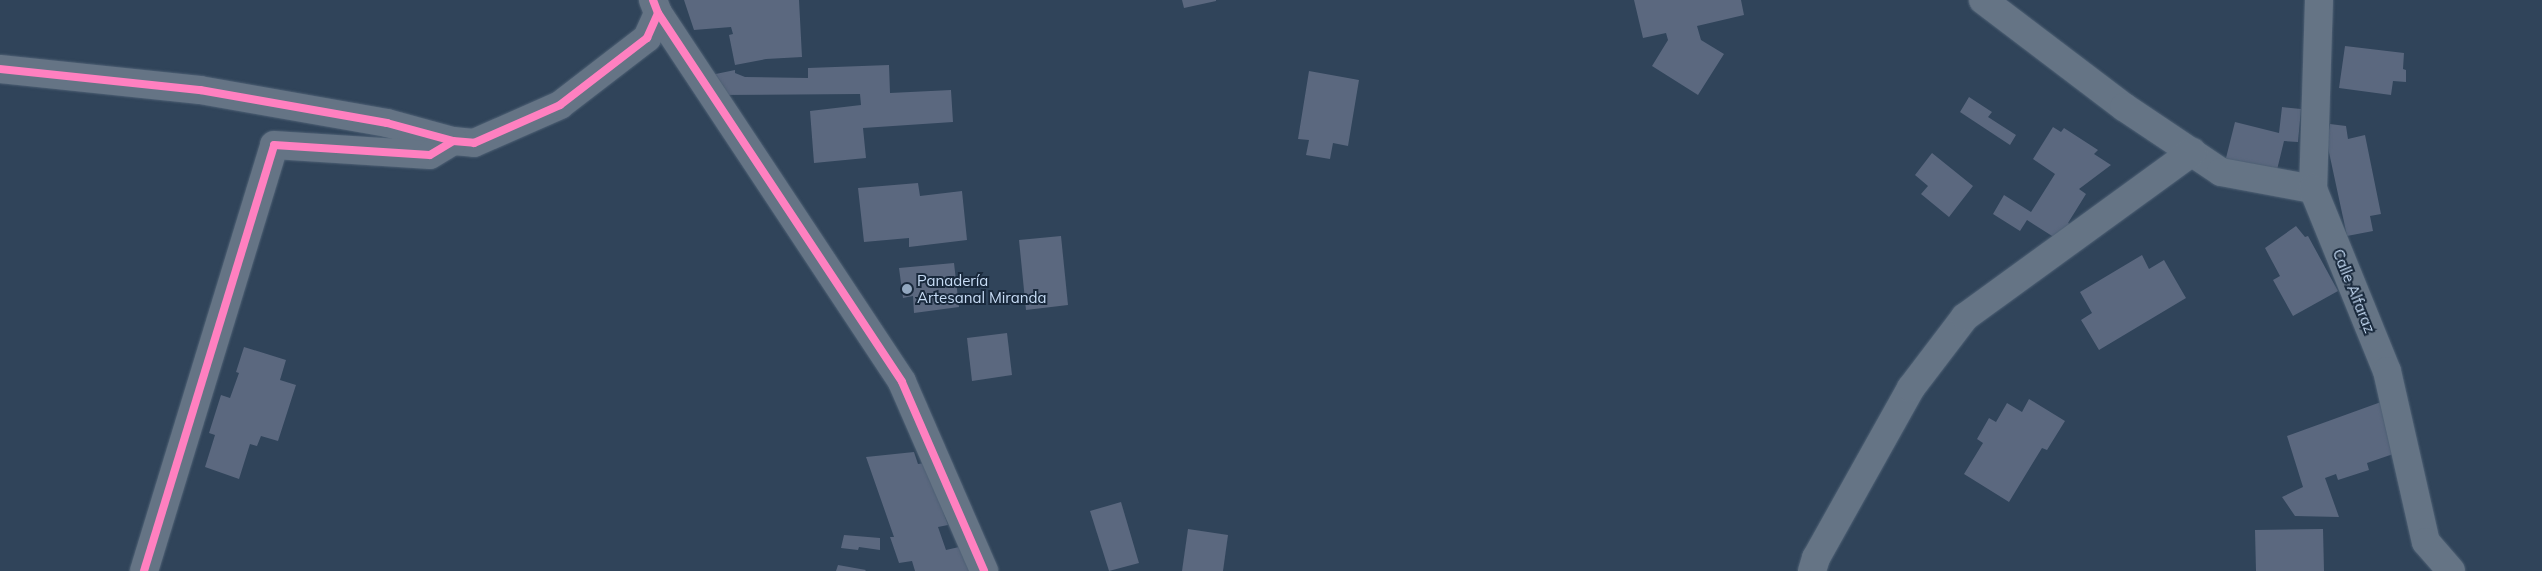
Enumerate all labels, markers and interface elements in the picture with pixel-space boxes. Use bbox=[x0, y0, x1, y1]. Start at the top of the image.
street label: Calle Alfaraz bbox=[2329, 246, 2379, 336]
place label: Panadería Artesanal Miranda bbox=[917, 271, 1047, 306]
marker: Panadería Artesanal Miranda bbox=[901, 283, 913, 295]

